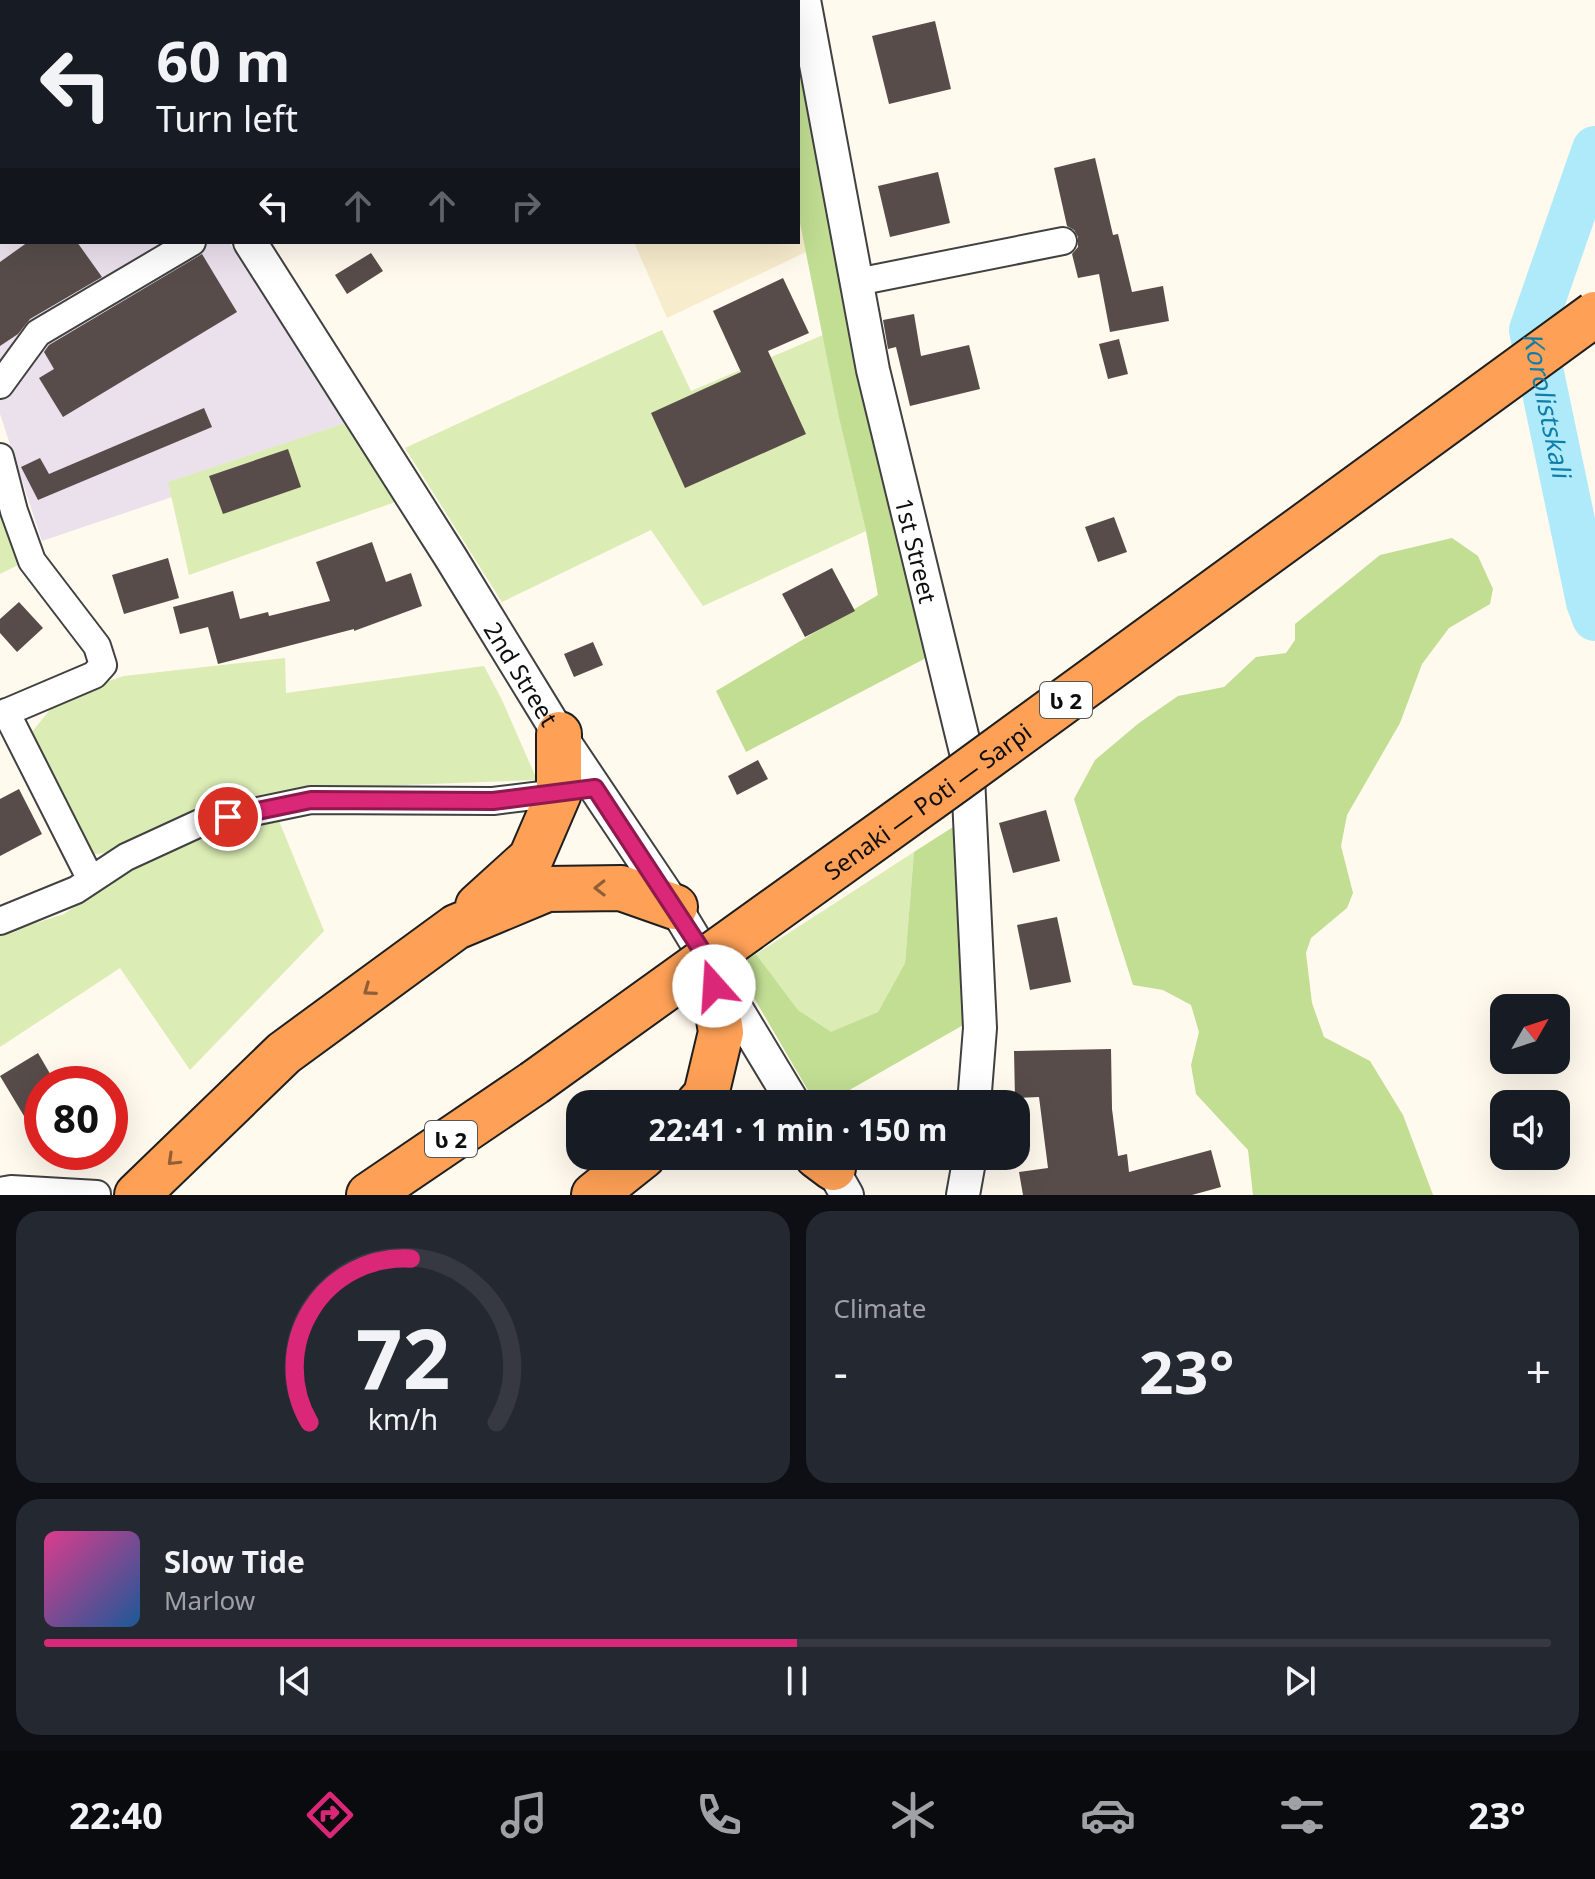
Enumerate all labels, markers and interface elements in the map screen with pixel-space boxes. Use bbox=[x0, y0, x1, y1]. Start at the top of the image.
text: 60 m bbox=[156, 22, 290, 98]
icon: left bbox=[24, 32, 128, 136]
text: Turn left bbox=[156, 94, 298, 143]
icon: left bbox=[252, 184, 296, 228]
icon: ahead bbox=[336, 184, 380, 228]
icon: ahead bbox=[420, 184, 464, 228]
icon: right bbox=[504, 184, 548, 228]
water label: Korolistskali bbox=[1515, 329, 1581, 484]
street label: 1st Street bbox=[888, 494, 946, 607]
street label: 2nd Street bbox=[477, 615, 567, 732]
road number: ს 2 bbox=[1040, 682, 1092, 718]
street label: Senaki — Poti — Sarpi bbox=[817, 714, 1037, 887]
pin bbox=[194, 783, 262, 851]
icon: arrive bbox=[206, 795, 250, 839]
one-way arrow bbox=[593, 879, 606, 897]
position arrow bbox=[672, 944, 756, 1028]
one-way arrow bbox=[363, 981, 378, 995]
north arrow bbox=[1490, 994, 1570, 1074]
map controls bbox=[1490, 994, 1570, 1170]
speed limit sign: 80 bbox=[24, 1066, 128, 1170]
button: sound bbox=[1490, 1090, 1570, 1170]
text: 22:41 · 1 min · 150 m bbox=[649, 1109, 947, 1150]
road number: ს 2 bbox=[425, 1121, 477, 1157]
one-way arrow bbox=[168, 1151, 182, 1166]
text: Climate bbox=[834, 1290, 926, 1326]
text: 72 bbox=[354, 1300, 451, 1413]
text: 23° bbox=[1139, 1330, 1234, 1412]
text: − bbox=[834, 1341, 848, 1401]
text: + bbox=[1526, 1341, 1551, 1401]
text: km/h bbox=[368, 1399, 438, 1438]
text: Slow Tide bbox=[164, 1541, 305, 1582]
text: Marlow bbox=[164, 1582, 255, 1618]
icon: previous bbox=[273, 1659, 317, 1703]
icon: pause bbox=[775, 1659, 819, 1703]
icon: next bbox=[1278, 1659, 1322, 1703]
icon: directions bbox=[302, 1787, 358, 1843]
icon: music bbox=[496, 1787, 552, 1843]
icon: phone bbox=[691, 1787, 747, 1843]
icon: climate bbox=[885, 1787, 941, 1843]
icon: car bbox=[1080, 1787, 1136, 1843]
icon: filters bbox=[1274, 1787, 1330, 1843]
text: 22:40 bbox=[69, 1791, 163, 1840]
text: 23° bbox=[1469, 1791, 1526, 1840]

